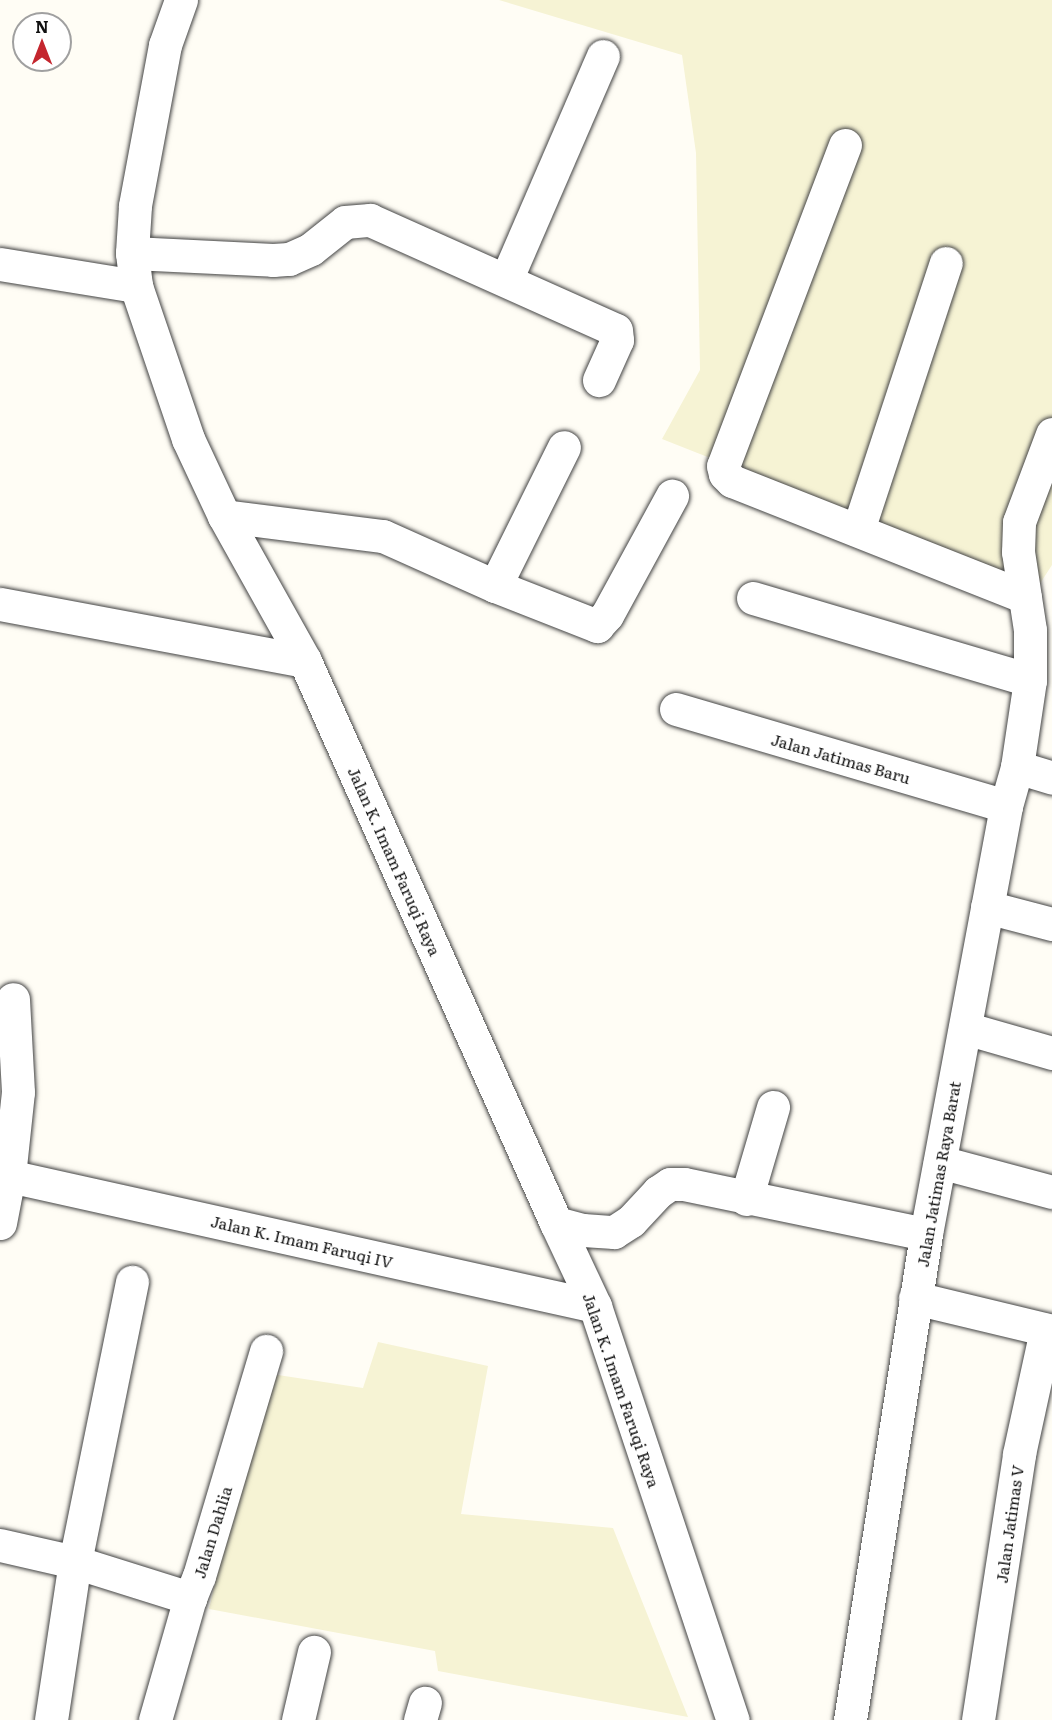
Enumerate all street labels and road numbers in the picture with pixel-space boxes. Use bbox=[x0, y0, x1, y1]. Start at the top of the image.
street label: Jalan Jatimas Baru bbox=[769, 729, 913, 787]
street label: Jalan K. Imam Faruqi Raya bbox=[345, 764, 445, 958]
street label: Jalan Jatimas Raya Barat bbox=[912, 1080, 964, 1268]
street label: Jalan K. Imam Faruqi IV bbox=[209, 1211, 395, 1271]
street label: Jalan K. Imam Faruqi Raya bbox=[580, 1290, 664, 1490]
street label: Jalan Jatimas V bbox=[991, 1464, 1027, 1584]
street label: Jalan Dahlia bbox=[189, 1484, 235, 1580]

